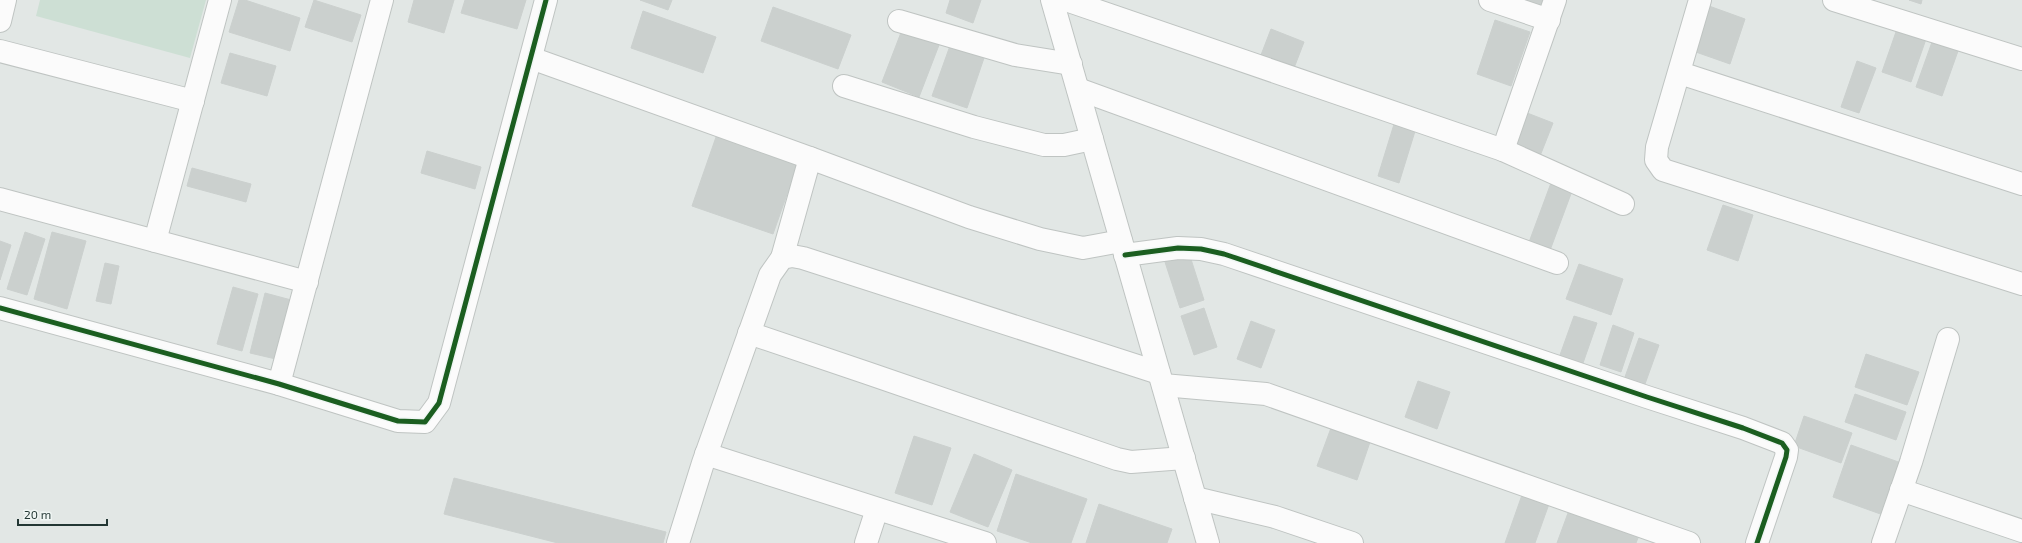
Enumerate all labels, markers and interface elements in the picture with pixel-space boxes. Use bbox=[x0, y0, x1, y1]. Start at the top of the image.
scale bar bbox=[18, 501, 107, 527]
text: 20 m bbox=[24, 507, 51, 521]

